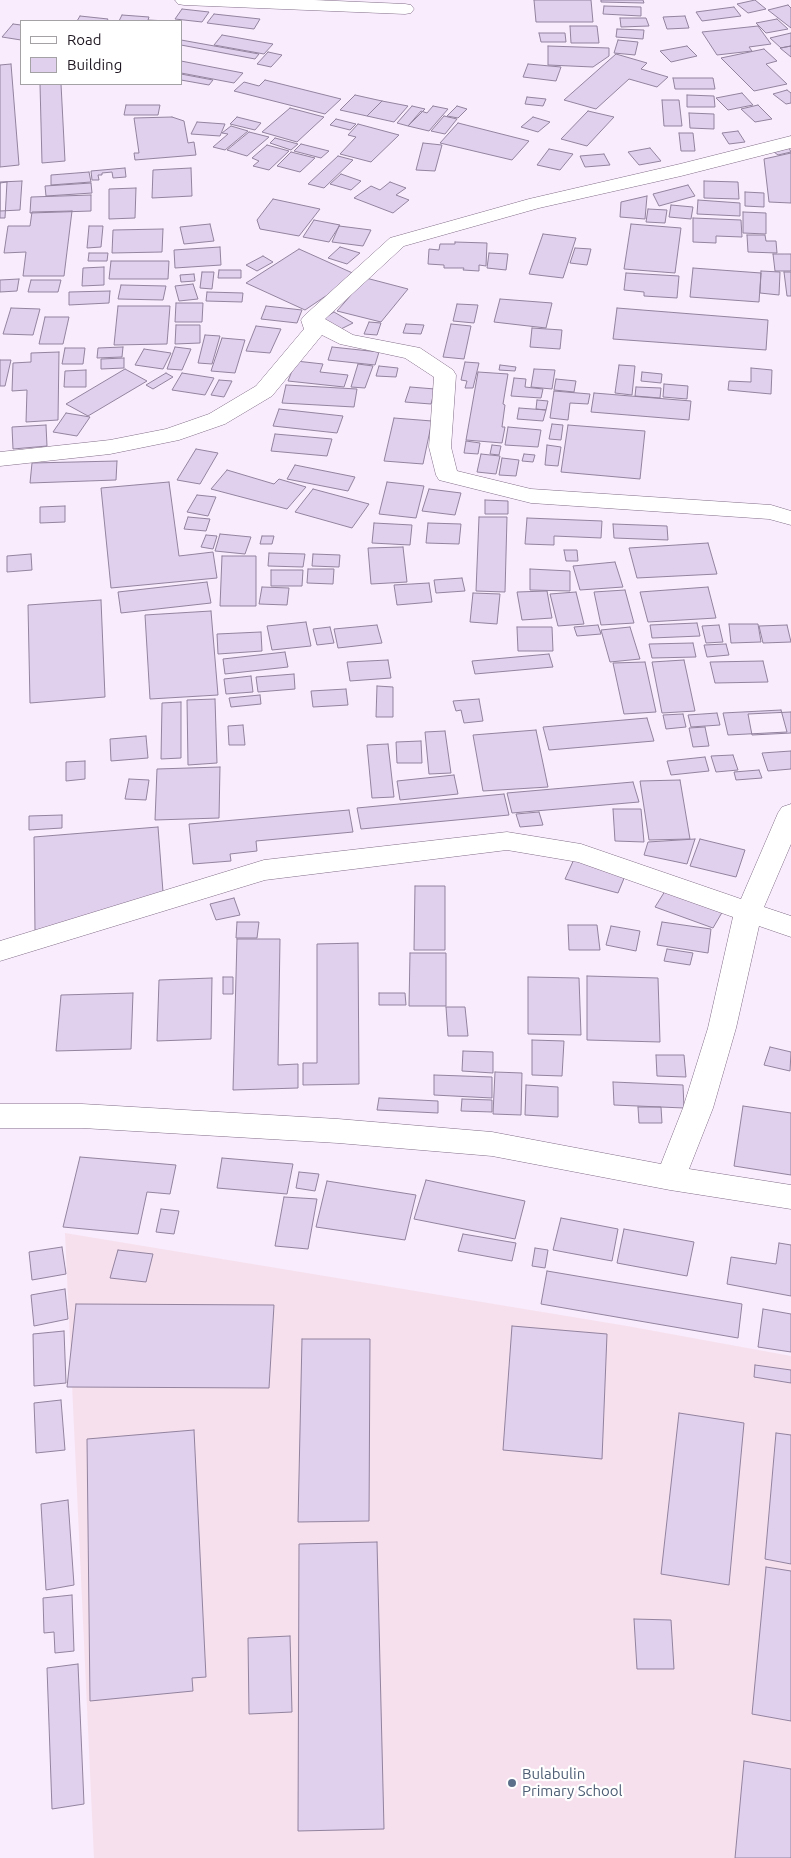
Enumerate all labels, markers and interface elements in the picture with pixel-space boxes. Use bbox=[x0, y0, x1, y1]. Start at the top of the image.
legend bbox=[20, 20, 182, 85]
text: Road bbox=[67, 31, 102, 48]
text: Building bbox=[67, 56, 122, 73]
place label: Bulabulin Primary School bbox=[522, 1765, 623, 1800]
marker: Bulabulin Primary School bbox=[506, 1777, 518, 1789]

